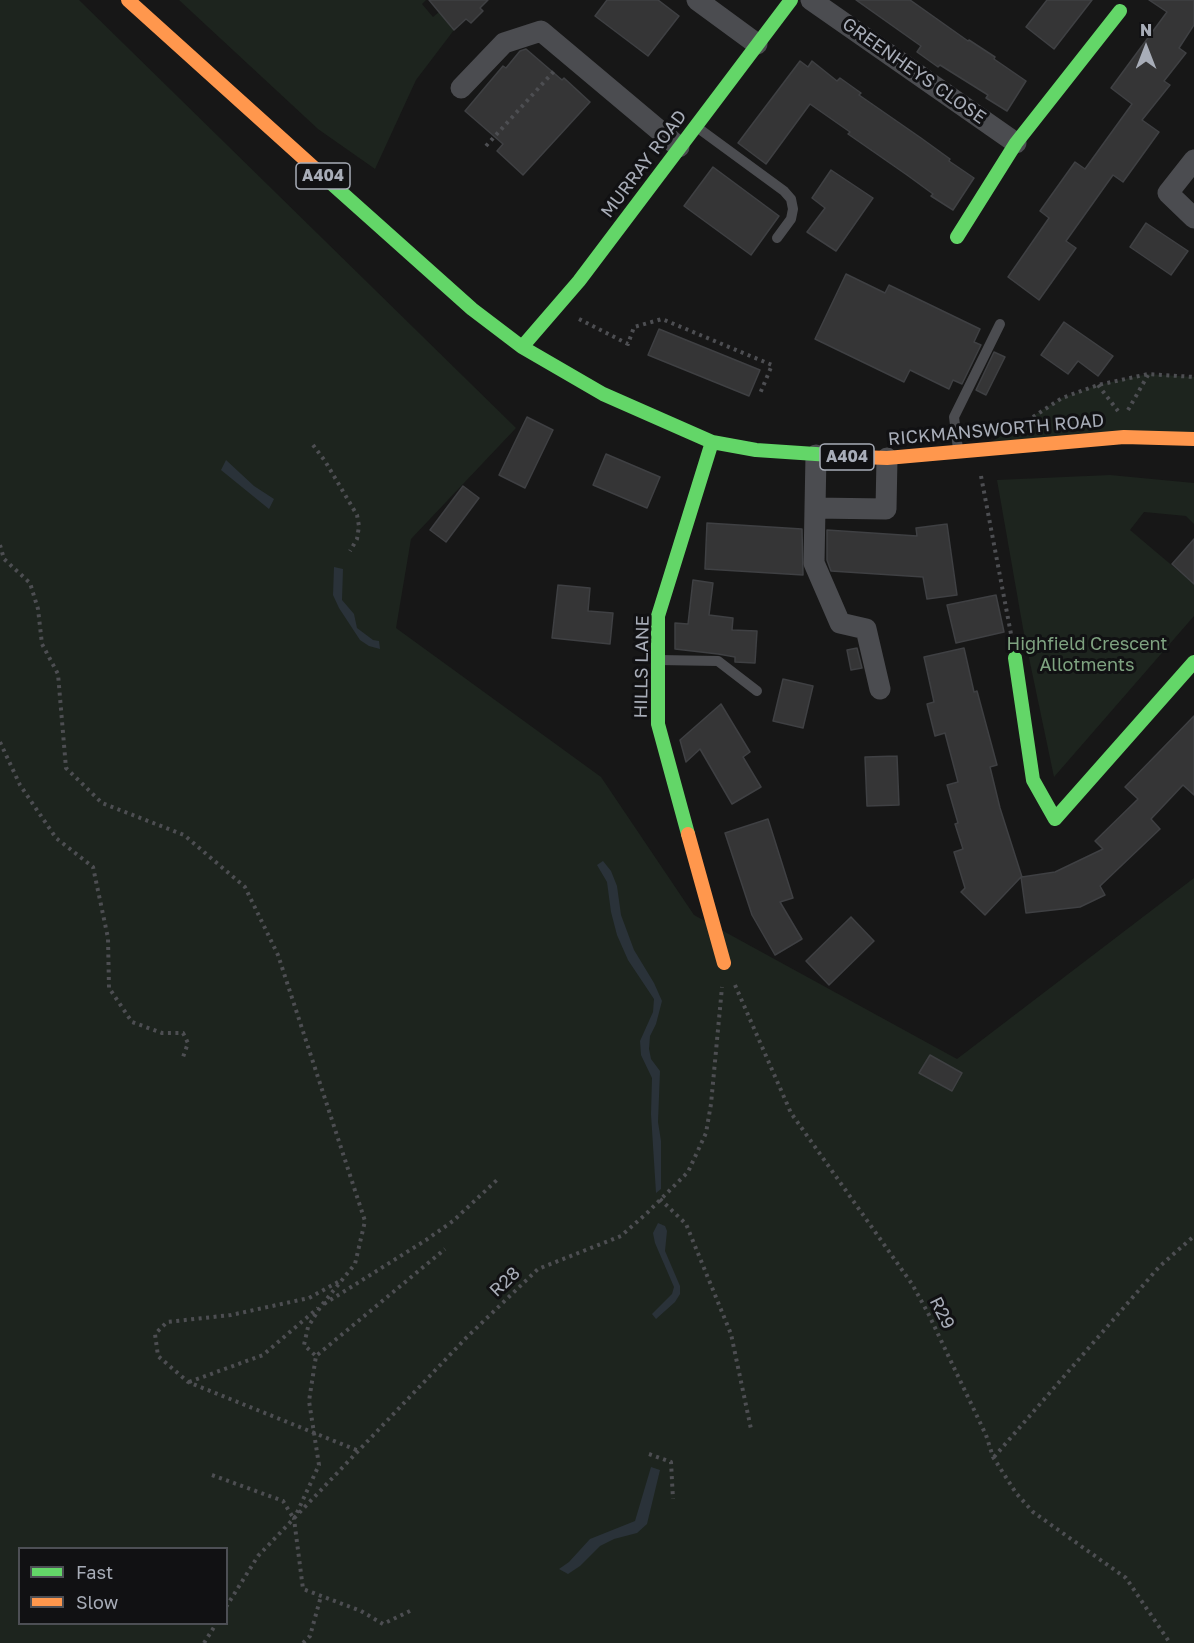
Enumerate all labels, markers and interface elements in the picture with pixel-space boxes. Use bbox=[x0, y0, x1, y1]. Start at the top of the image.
street label: GREENHEYS CLOSE bbox=[838, 13, 990, 129]
north arrow bbox=[1116, 18, 1176, 78]
text: N bbox=[1140, 20, 1152, 40]
street label: MURRAY ROAD bbox=[596, 106, 692, 222]
road number: A404 bbox=[296, 163, 350, 189]
street label: RICKMANSWORTH ROAD bbox=[887, 410, 1105, 450]
road number: A404 bbox=[820, 444, 874, 470]
street label: HILLS LANE bbox=[630, 615, 654, 719]
park label: Highfield Crescent Allotments bbox=[1006, 633, 1168, 676]
street label: R28 bbox=[485, 1263, 525, 1301]
street label: R29 bbox=[925, 1293, 959, 1333]
legend bbox=[18, 1547, 228, 1625]
text: Fast bbox=[76, 1561, 113, 1583]
text: Slow bbox=[76, 1591, 118, 1613]

